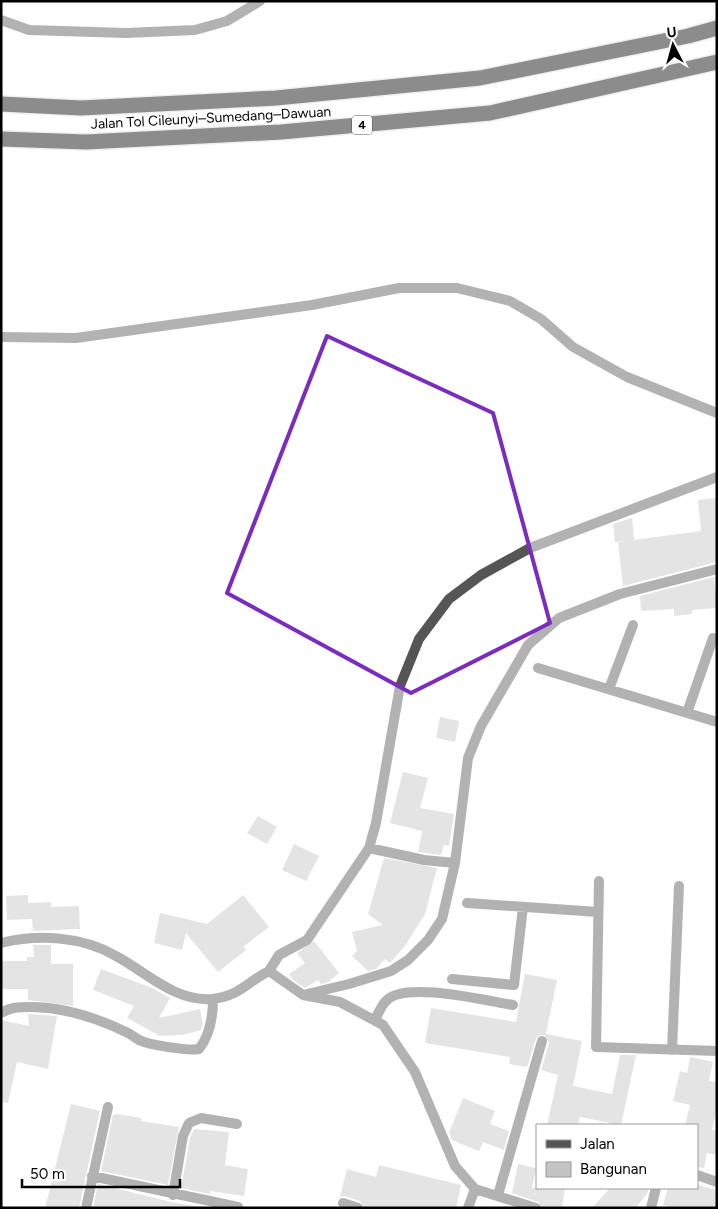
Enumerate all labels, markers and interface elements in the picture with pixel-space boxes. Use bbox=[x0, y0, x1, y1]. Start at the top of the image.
north arrow bbox=[648, 20, 698, 70]
text: U bbox=[666, 24, 677, 42]
street label: Jalan Tol Cileunyi–Sumedang–Dawuan bbox=[90, 103, 332, 133]
road number: 4 bbox=[352, 116, 372, 134]
legend bbox=[536, 1124, 698, 1189]
text: Jalan bbox=[580, 1135, 615, 1153]
scale bar bbox=[22, 1156, 180, 1188]
text: Bangunan bbox=[580, 1160, 647, 1178]
text: 50 m bbox=[30, 1165, 65, 1183]

